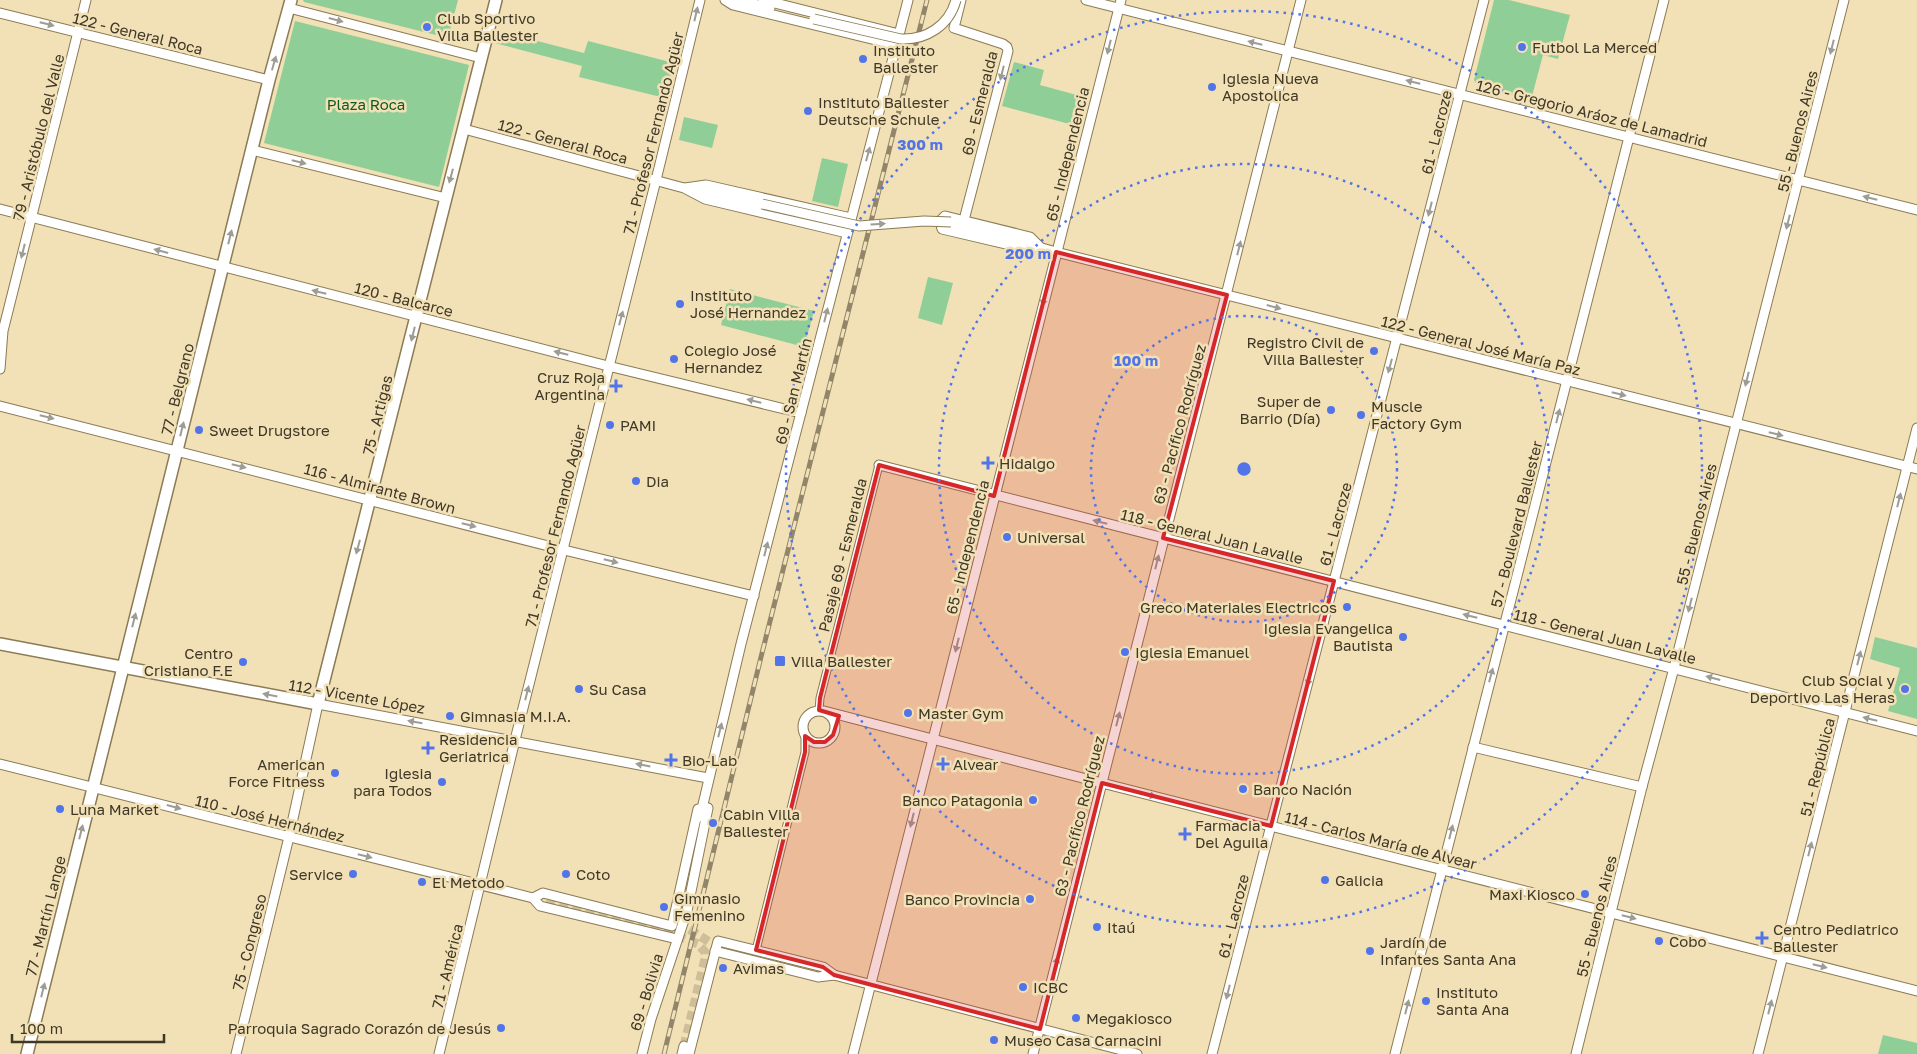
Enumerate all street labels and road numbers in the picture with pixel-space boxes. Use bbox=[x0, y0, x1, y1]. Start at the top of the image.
street label: 122 - General Roca bbox=[71, 8, 205, 58]
street label: 71 - Profesor Fernando Agüer bbox=[619, 30, 687, 236]
street label: 69 - Esmeralda bbox=[957, 49, 1001, 157]
street label: 79 - Aristóbulo del Valle bbox=[9, 52, 67, 222]
street label: 55 - Buenos Aires bbox=[1773, 68, 1821, 194]
street label: 126 - Gregorio Aráoz de Lamadrid bbox=[1475, 76, 1709, 150]
street label: 65 - Independencia bbox=[1042, 85, 1092, 223]
street label: 61 - Lacroze bbox=[1417, 88, 1455, 176]
street label: 122 - General Roca bbox=[496, 115, 630, 167]
street label: 120 - Balcarce bbox=[353, 278, 455, 320]
street label: 122 - General José María Paz bbox=[1379, 311, 1583, 379]
street label: 69 - San Martín bbox=[771, 336, 815, 446]
street label: 77 - Belgrano bbox=[157, 341, 197, 437]
street label: 63 - Pacífico Rodríguez bbox=[1149, 342, 1209, 506]
street label: 75 - Artigas bbox=[358, 373, 396, 457]
street label: 71 - Profesor Fernando Agüer bbox=[521, 423, 589, 629]
street label: 57 - Boulevard Ballester bbox=[1487, 439, 1545, 609]
street label: 116 - Almirante Brown bbox=[302, 459, 458, 517]
street label: 55 - Buenos Aires bbox=[1672, 461, 1720, 587]
street label: Pasaje 69 - Esmeralda bbox=[814, 476, 870, 634]
street label: 65 - Independencia bbox=[942, 478, 992, 616]
street label: 61 - Lacroze bbox=[1315, 480, 1355, 568]
street label: 118 - General Juan Lavalle bbox=[1119, 505, 1305, 567]
street label: 118 - General Juan Lavalle bbox=[1512, 605, 1698, 667]
street label: 112 - Vicente López bbox=[288, 675, 427, 717]
street label: 51 - República bbox=[1796, 716, 1838, 818]
street label: 63 - Pacífico Rodríguez bbox=[1050, 733, 1108, 898]
street label: 110 - José Hernández bbox=[193, 791, 347, 845]
street label: 114 - Carlos María de Alvear bbox=[1283, 807, 1479, 873]
street label: 77 - Martín Lange bbox=[21, 853, 69, 978]
street label: 55 - Buenos Aires bbox=[1572, 853, 1620, 979]
street label: 61 - Lacroze bbox=[1214, 872, 1252, 960]
street label: 75 - Congreso bbox=[228, 892, 270, 992]
street label: 71 - América bbox=[428, 922, 466, 1010]
street label: 69 - Bolivia bbox=[626, 951, 666, 1033]

